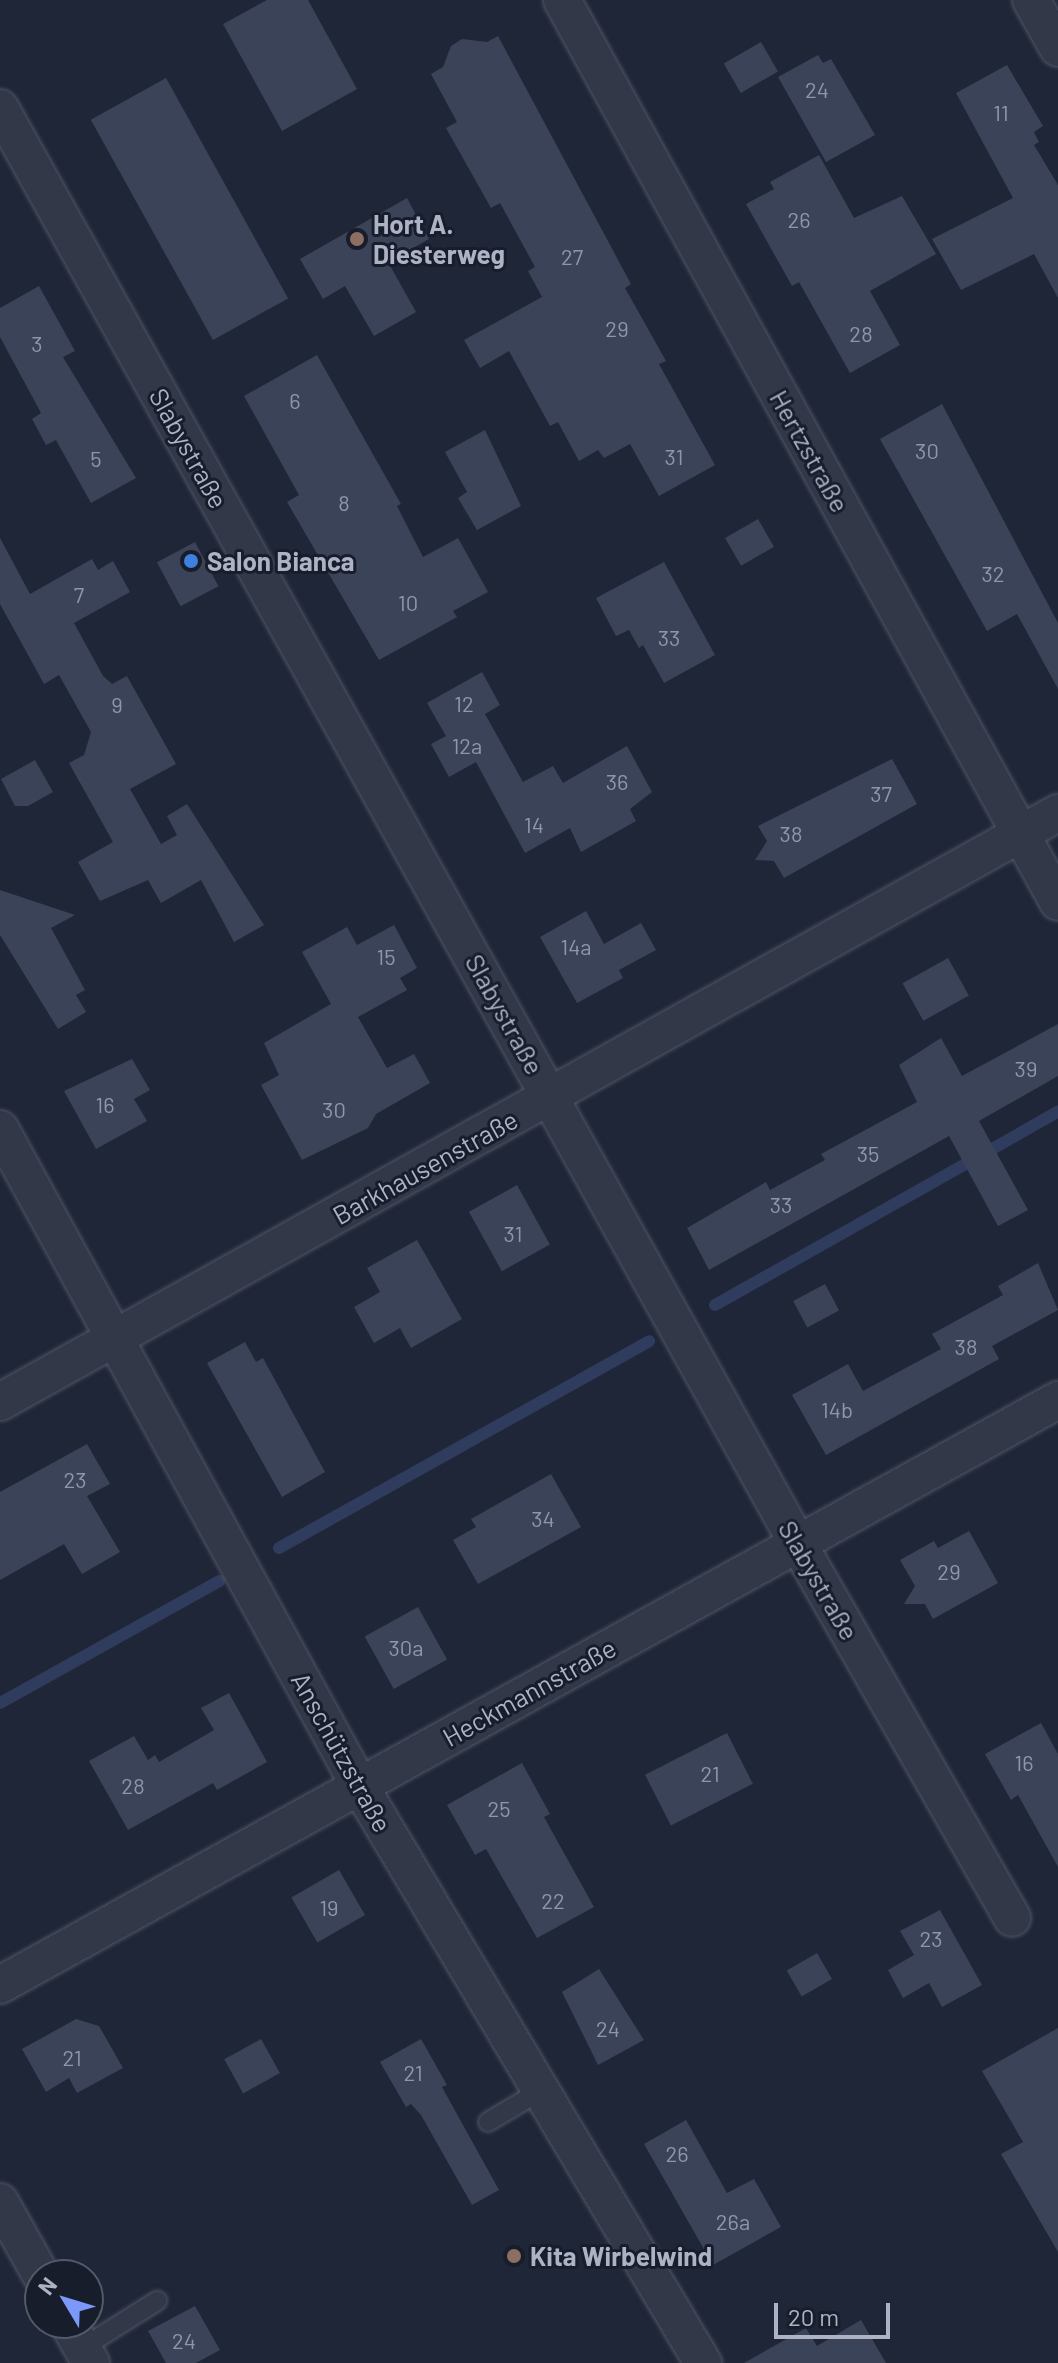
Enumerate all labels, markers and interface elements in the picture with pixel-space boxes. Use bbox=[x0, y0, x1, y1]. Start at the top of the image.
house number: 24 bbox=[805, 77, 829, 103]
house number: 11 bbox=[993, 100, 1009, 126]
house number: 26 bbox=[787, 207, 811, 233]
place label: Hort A. Diesterweg bbox=[373, 208, 505, 270]
marker: Hort A. Diesterweg bbox=[348, 230, 366, 248]
house number: 27 bbox=[561, 244, 583, 270]
house number: 29 bbox=[605, 316, 629, 342]
house number: 28 bbox=[849, 321, 873, 347]
house number: 3 bbox=[31, 331, 43, 357]
street label: Slabystraße bbox=[143, 382, 235, 514]
street label: Hertzstraße bbox=[764, 385, 856, 517]
house number: 6 bbox=[289, 388, 301, 414]
house number: 30 bbox=[915, 438, 939, 464]
house number: 31 bbox=[665, 444, 683, 470]
house number: 5 bbox=[90, 446, 102, 472]
house number: 8 bbox=[338, 490, 350, 516]
place label: Salon Bianca bbox=[207, 545, 355, 577]
marker: Salon Bianca bbox=[182, 552, 200, 570]
house number: 32 bbox=[981, 561, 1005, 587]
house number: 7 bbox=[74, 582, 84, 608]
house number: 10 bbox=[398, 590, 418, 616]
house number: 33 bbox=[658, 625, 680, 651]
house number: 12 bbox=[454, 691, 474, 717]
house number: 9 bbox=[111, 692, 123, 718]
house number: 12a bbox=[452, 733, 482, 759]
house number: 36 bbox=[606, 769, 628, 795]
house number: 37 bbox=[870, 781, 892, 807]
house number: 14 bbox=[524, 812, 544, 838]
house number: 38 bbox=[780, 821, 802, 847]
house number: 14a bbox=[560, 934, 592, 960]
house number: 15 bbox=[376, 944, 396, 970]
street label: Slabystraße bbox=[459, 948, 551, 1080]
house number: 39 bbox=[1015, 1056, 1037, 1082]
house number: 16 bbox=[95, 1092, 115, 1118]
house number: 30 bbox=[322, 1097, 346, 1123]
street label: Barkhausenstraße bbox=[327, 1103, 523, 1231]
house number: 35 bbox=[857, 1141, 879, 1167]
house number: 33 bbox=[770, 1192, 792, 1218]
house number: 31 bbox=[504, 1221, 522, 1247]
house number: 38 bbox=[955, 1334, 977, 1360]
house number: 14b bbox=[821, 1397, 853, 1423]
house number: 23 bbox=[64, 1467, 86, 1493]
house number: 34 bbox=[531, 1506, 555, 1532]
street label: Slabystraße bbox=[772, 1515, 866, 1645]
house number: 29 bbox=[937, 1559, 961, 1585]
street label: Heckmannstraße bbox=[437, 1632, 621, 1752]
house number: 30a bbox=[388, 1635, 424, 1661]
street label: Anschützstraße bbox=[285, 1667, 399, 1837]
house number: 16 bbox=[1014, 1750, 1034, 1776]
house number: 21 bbox=[700, 1761, 720, 1787]
house number: 28 bbox=[121, 1773, 145, 1799]
house number: 25 bbox=[487, 1796, 511, 1822]
house number: 22 bbox=[541, 1888, 565, 1914]
house number: 19 bbox=[319, 1895, 339, 1921]
house number: 23 bbox=[920, 1926, 942, 1952]
house number: 24 bbox=[596, 2016, 620, 2042]
house number: 21 bbox=[62, 2045, 82, 2071]
house number: 21 bbox=[403, 2060, 423, 2086]
house number: 26 bbox=[665, 2141, 689, 2167]
house number: 26a bbox=[716, 2209, 750, 2235]
place label: Kita Wirbelwind bbox=[530, 2240, 712, 2272]
marker: Kita Wirbelwind bbox=[505, 2247, 523, 2265]
north arrow bbox=[24, 2259, 104, 2339]
text: N bbox=[32, 2272, 61, 2299]
scale bar bbox=[778, 2287, 894, 2337]
text: 20 m bbox=[788, 2302, 839, 2331]
house number: 24 bbox=[172, 2328, 196, 2354]

